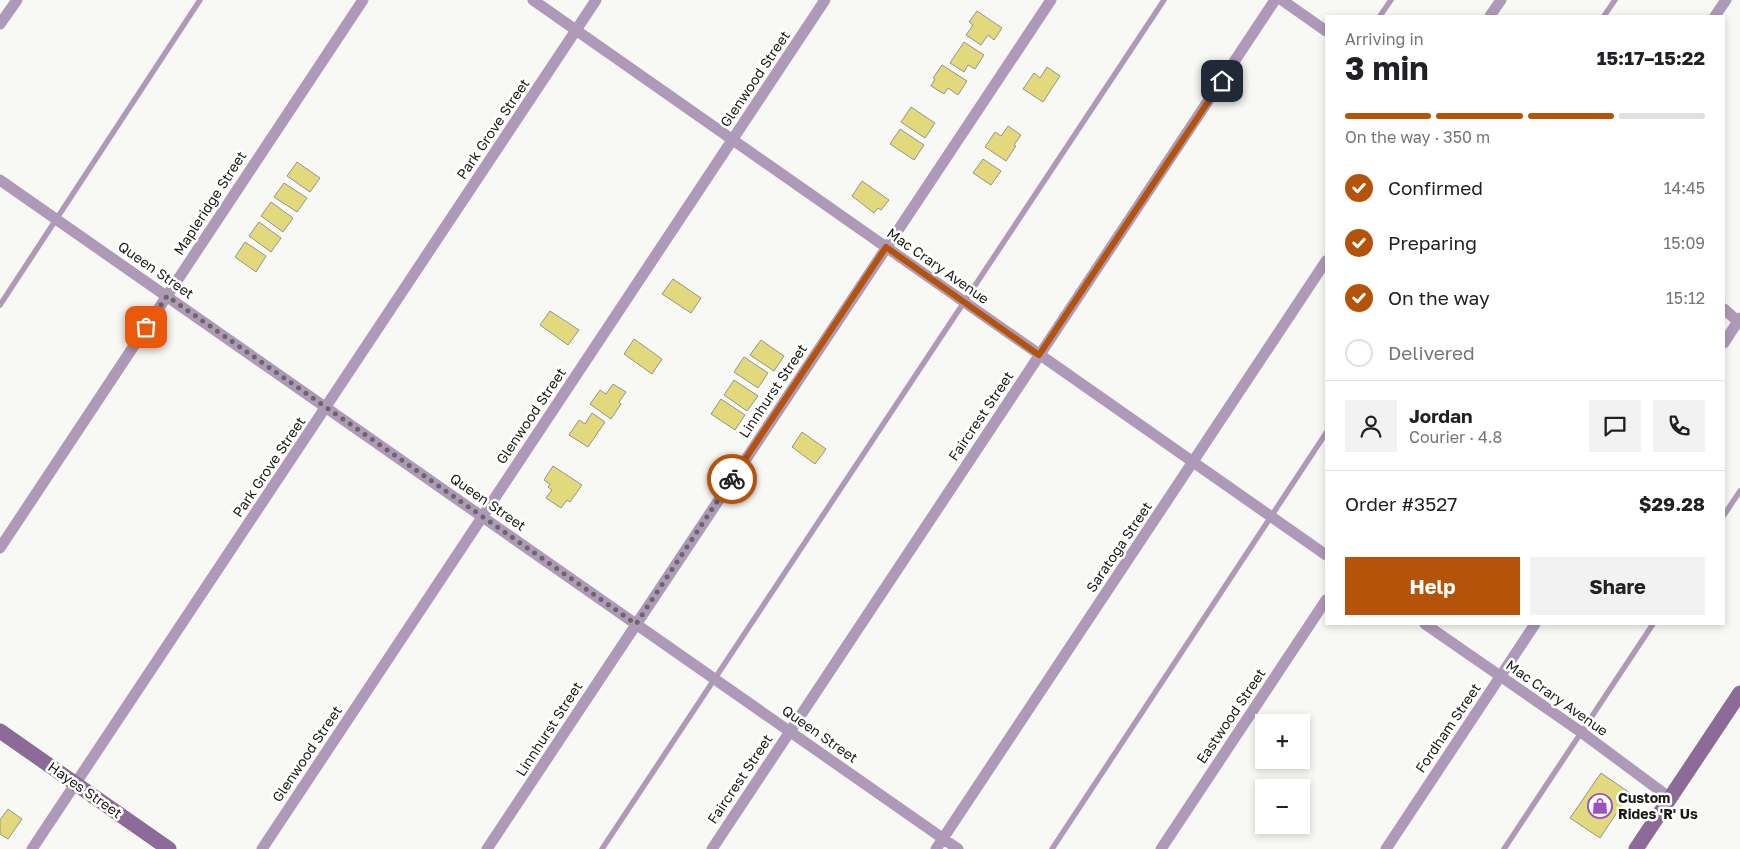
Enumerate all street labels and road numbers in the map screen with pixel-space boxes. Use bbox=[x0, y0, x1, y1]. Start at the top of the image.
street label: Glenwood Street bbox=[716, 27, 793, 130]
street label: Park Grove Street bbox=[453, 75, 533, 182]
street label: Mapleridge Street bbox=[170, 148, 250, 258]
street label: Mac Crary Avenue bbox=[884, 224, 993, 307]
street label: Queen Street bbox=[115, 237, 197, 302]
street label: Linnhurst Street bbox=[735, 341, 810, 441]
street label: Glenwood Street bbox=[492, 364, 569, 467]
street label: Faircrest Street bbox=[944, 368, 1017, 464]
street label: Park Grove Street bbox=[229, 413, 309, 520]
street label: Queen Street bbox=[447, 469, 529, 534]
street label: Saratoga Street bbox=[1082, 498, 1155, 595]
street label: Mac Crary Avenue bbox=[1503, 656, 1612, 739]
street label: Eastwood Street bbox=[1192, 665, 1269, 766]
street label: Linnhurst Street bbox=[512, 678, 586, 779]
street label: Fordham Street bbox=[1411, 680, 1484, 776]
street label: Queen Street bbox=[779, 701, 861, 766]
street label: Glenwood Street bbox=[268, 702, 345, 805]
street label: Faircrest Street bbox=[703, 731, 776, 827]
street label: Hayes Street bbox=[45, 758, 126, 821]

